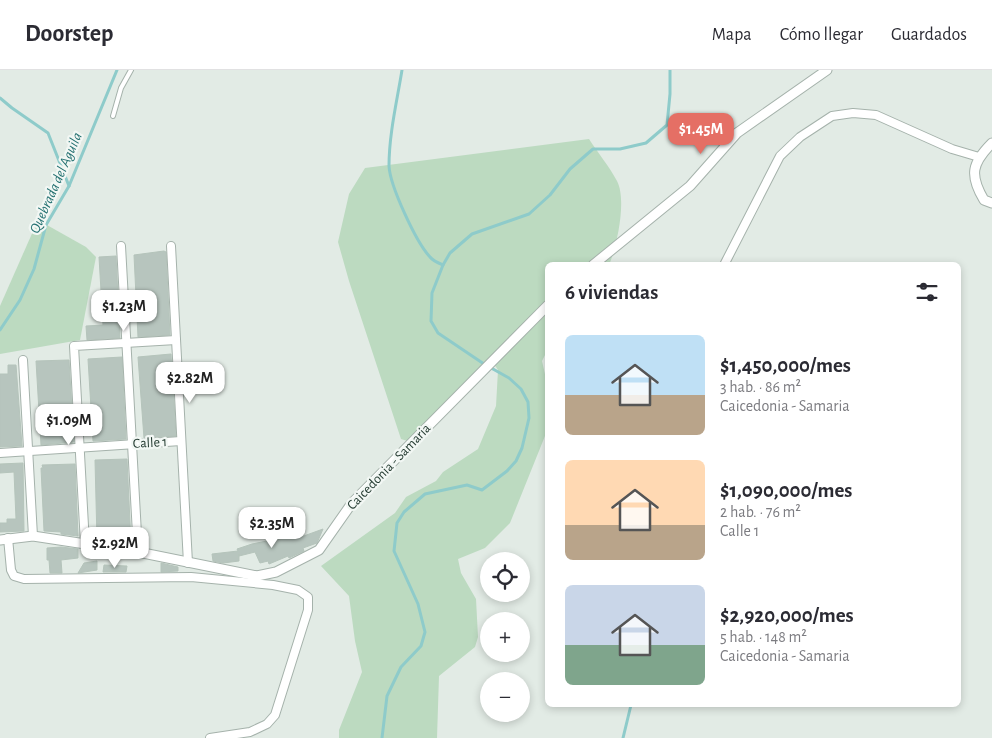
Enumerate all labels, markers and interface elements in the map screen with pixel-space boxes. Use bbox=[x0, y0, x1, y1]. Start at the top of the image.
text: Doorstep bbox=[25, 22, 113, 46]
text: Mapa bbox=[712, 26, 752, 44]
text: Cómo llegar bbox=[780, 26, 863, 44]
text: Guardados bbox=[891, 26, 967, 44]
pin: $1.45M bbox=[660, 112, 742, 155]
text: $1.45M bbox=[679, 121, 723, 137]
water label: Quebrada del Aguila bbox=[27, 130, 85, 236]
icon: filters bbox=[913, 278, 941, 306]
text: 6 viviendas bbox=[565, 282, 658, 303]
pin: $1.23M bbox=[83, 290, 165, 332]
text: $1.23M bbox=[102, 298, 146, 314]
icon: home bbox=[605, 355, 665, 415]
text: $1,450,000/mes bbox=[720, 355, 851, 376]
pin: $2.82M bbox=[149, 362, 231, 404]
text: $2.82M bbox=[167, 370, 213, 386]
text: 3 hab. · 86 m² bbox=[720, 379, 801, 395]
text: Caicedonia - Samaria bbox=[720, 398, 850, 414]
pin: $1.09M bbox=[28, 404, 110, 446]
text: $1.09M bbox=[46, 412, 92, 428]
street label: Caicedonia - Samaria bbox=[345, 421, 434, 513]
street label: Calle 1 bbox=[133, 435, 167, 451]
icon: home bbox=[605, 480, 665, 540]
text: $1,090,000/mes bbox=[720, 480, 852, 501]
text: 2 hab. · 76 m² bbox=[720, 504, 801, 520]
pin: $2.35M bbox=[231, 506, 313, 549]
text: $2.35M bbox=[250, 515, 294, 531]
text: Calle 1 bbox=[720, 523, 759, 539]
pin: $2.92M bbox=[74, 526, 156, 569]
text: $2.92M bbox=[92, 535, 138, 551]
map controls bbox=[480, 552, 530, 722]
button: locate bbox=[480, 552, 530, 602]
icon: home bbox=[605, 605, 665, 665]
text: $2,920,000/mes bbox=[720, 605, 854, 626]
button: + bbox=[480, 612, 530, 662]
text: 5 hab. · 148 m² bbox=[720, 629, 807, 645]
text: Caicedonia - Samaria bbox=[720, 648, 850, 664]
button: − bbox=[480, 672, 530, 722]

